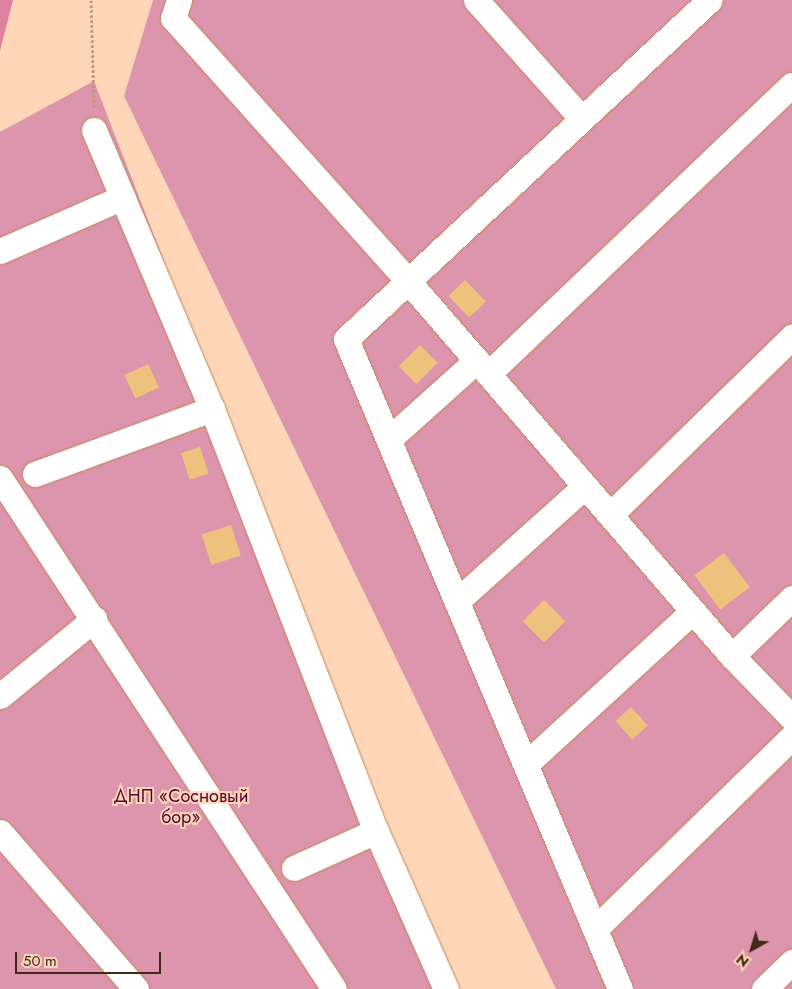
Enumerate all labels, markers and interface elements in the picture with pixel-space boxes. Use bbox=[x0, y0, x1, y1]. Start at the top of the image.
park label: ДНП «Сосновый бор» bbox=[114, 786, 248, 829]
north arrow bbox=[727, 924, 777, 974]
scale bar bbox=[18, 942, 164, 974]
text: N bbox=[732, 949, 753, 972]
text: 50 m bbox=[23, 950, 57, 972]

